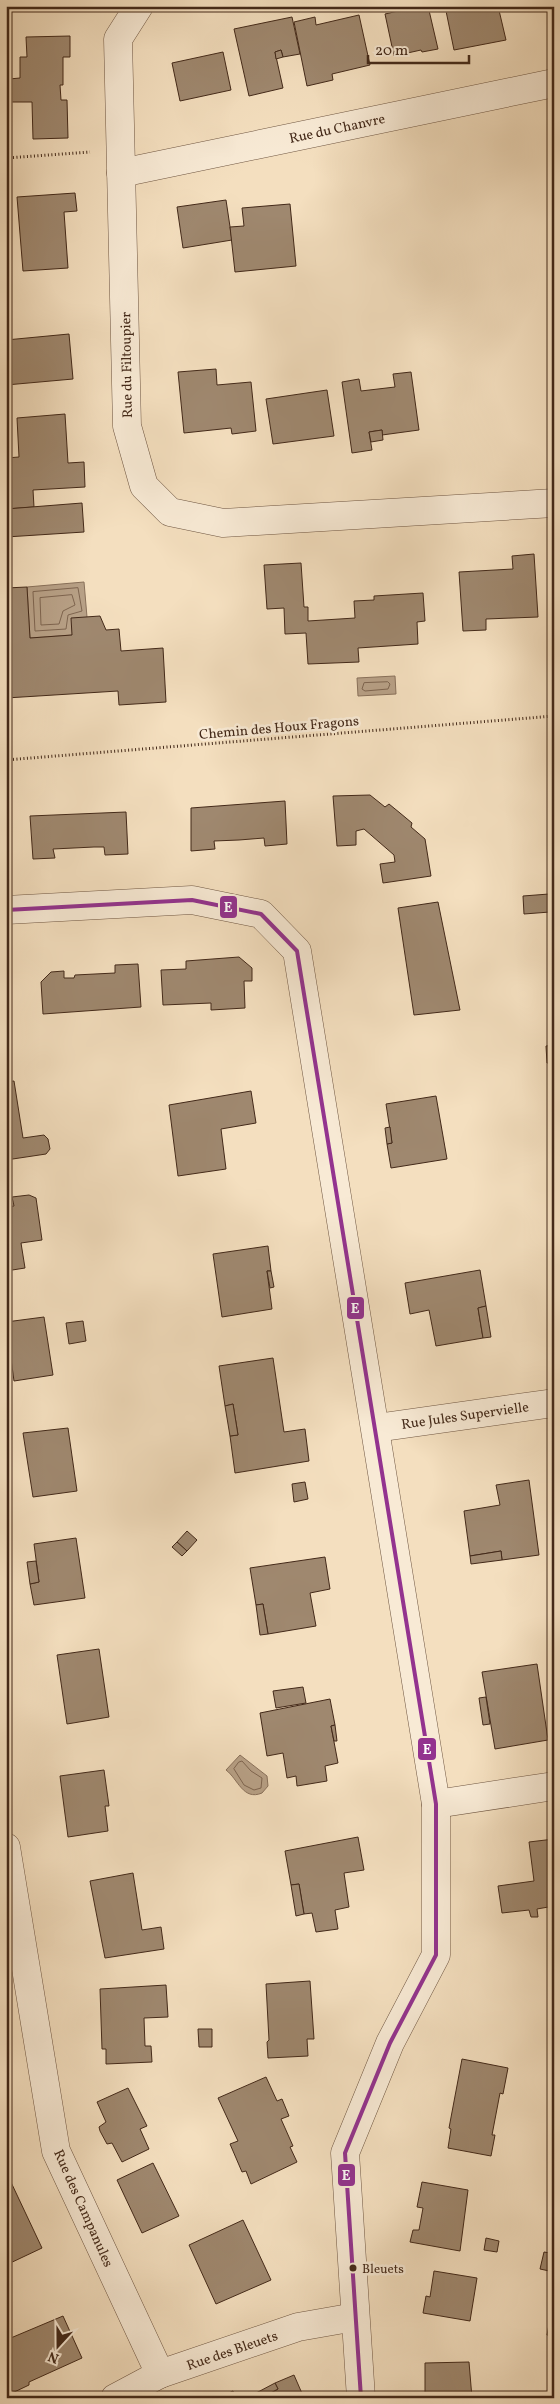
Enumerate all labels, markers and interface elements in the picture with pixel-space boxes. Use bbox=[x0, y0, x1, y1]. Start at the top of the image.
scale bar bbox=[368, 32, 469, 64]
text: 20 m bbox=[375, 41, 408, 62]
street label: Rue du Chanvre bbox=[288, 110, 387, 149]
street label: Rue du Filtoupier bbox=[117, 312, 138, 418]
street label: Chemin des Houx Fragons bbox=[198, 712, 360, 745]
line badge: E bbox=[219, 895, 238, 919]
text: E bbox=[224, 899, 233, 918]
line badge: E bbox=[346, 1296, 365, 1320]
text: E bbox=[351, 1300, 360, 1319]
street label: Rue Jules Supervielle bbox=[400, 1398, 530, 1435]
line badge: E bbox=[417, 1737, 437, 1761]
text: E bbox=[423, 1741, 432, 1760]
street label: Rue des Campanules bbox=[48, 2147, 117, 2270]
line badge: E bbox=[337, 2163, 356, 2187]
text: E bbox=[342, 2167, 351, 2186]
place label: Bleuets bbox=[362, 2261, 404, 2279]
marker: Bleuets bbox=[348, 2263, 358, 2273]
north arrow bbox=[32, 2322, 82, 2372]
street label: Rue des Bleuets bbox=[184, 2327, 281, 2376]
text: N bbox=[46, 2346, 62, 2367]

